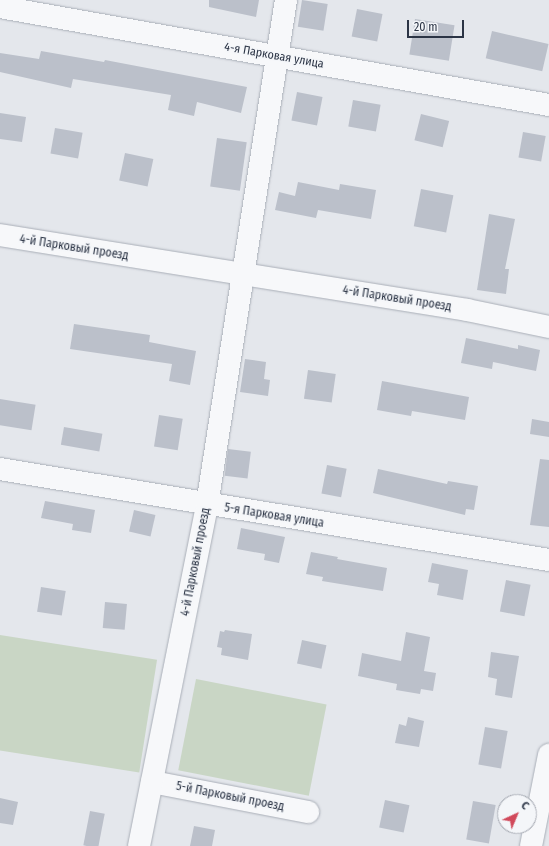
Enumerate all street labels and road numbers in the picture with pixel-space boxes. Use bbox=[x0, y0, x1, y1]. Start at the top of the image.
street label: 4-я Парковая улица bbox=[223, 40, 325, 72]
street label: 4-й Парковый проезд bbox=[19, 232, 129, 264]
street label: 4-й Парковый проезд bbox=[342, 283, 452, 315]
street label: 5-я Парковая улица bbox=[223, 501, 325, 531]
street label: 4-й Парковый проезд bbox=[178, 507, 214, 617]
street label: 5-й Парковый проезд bbox=[175, 779, 285, 815]

